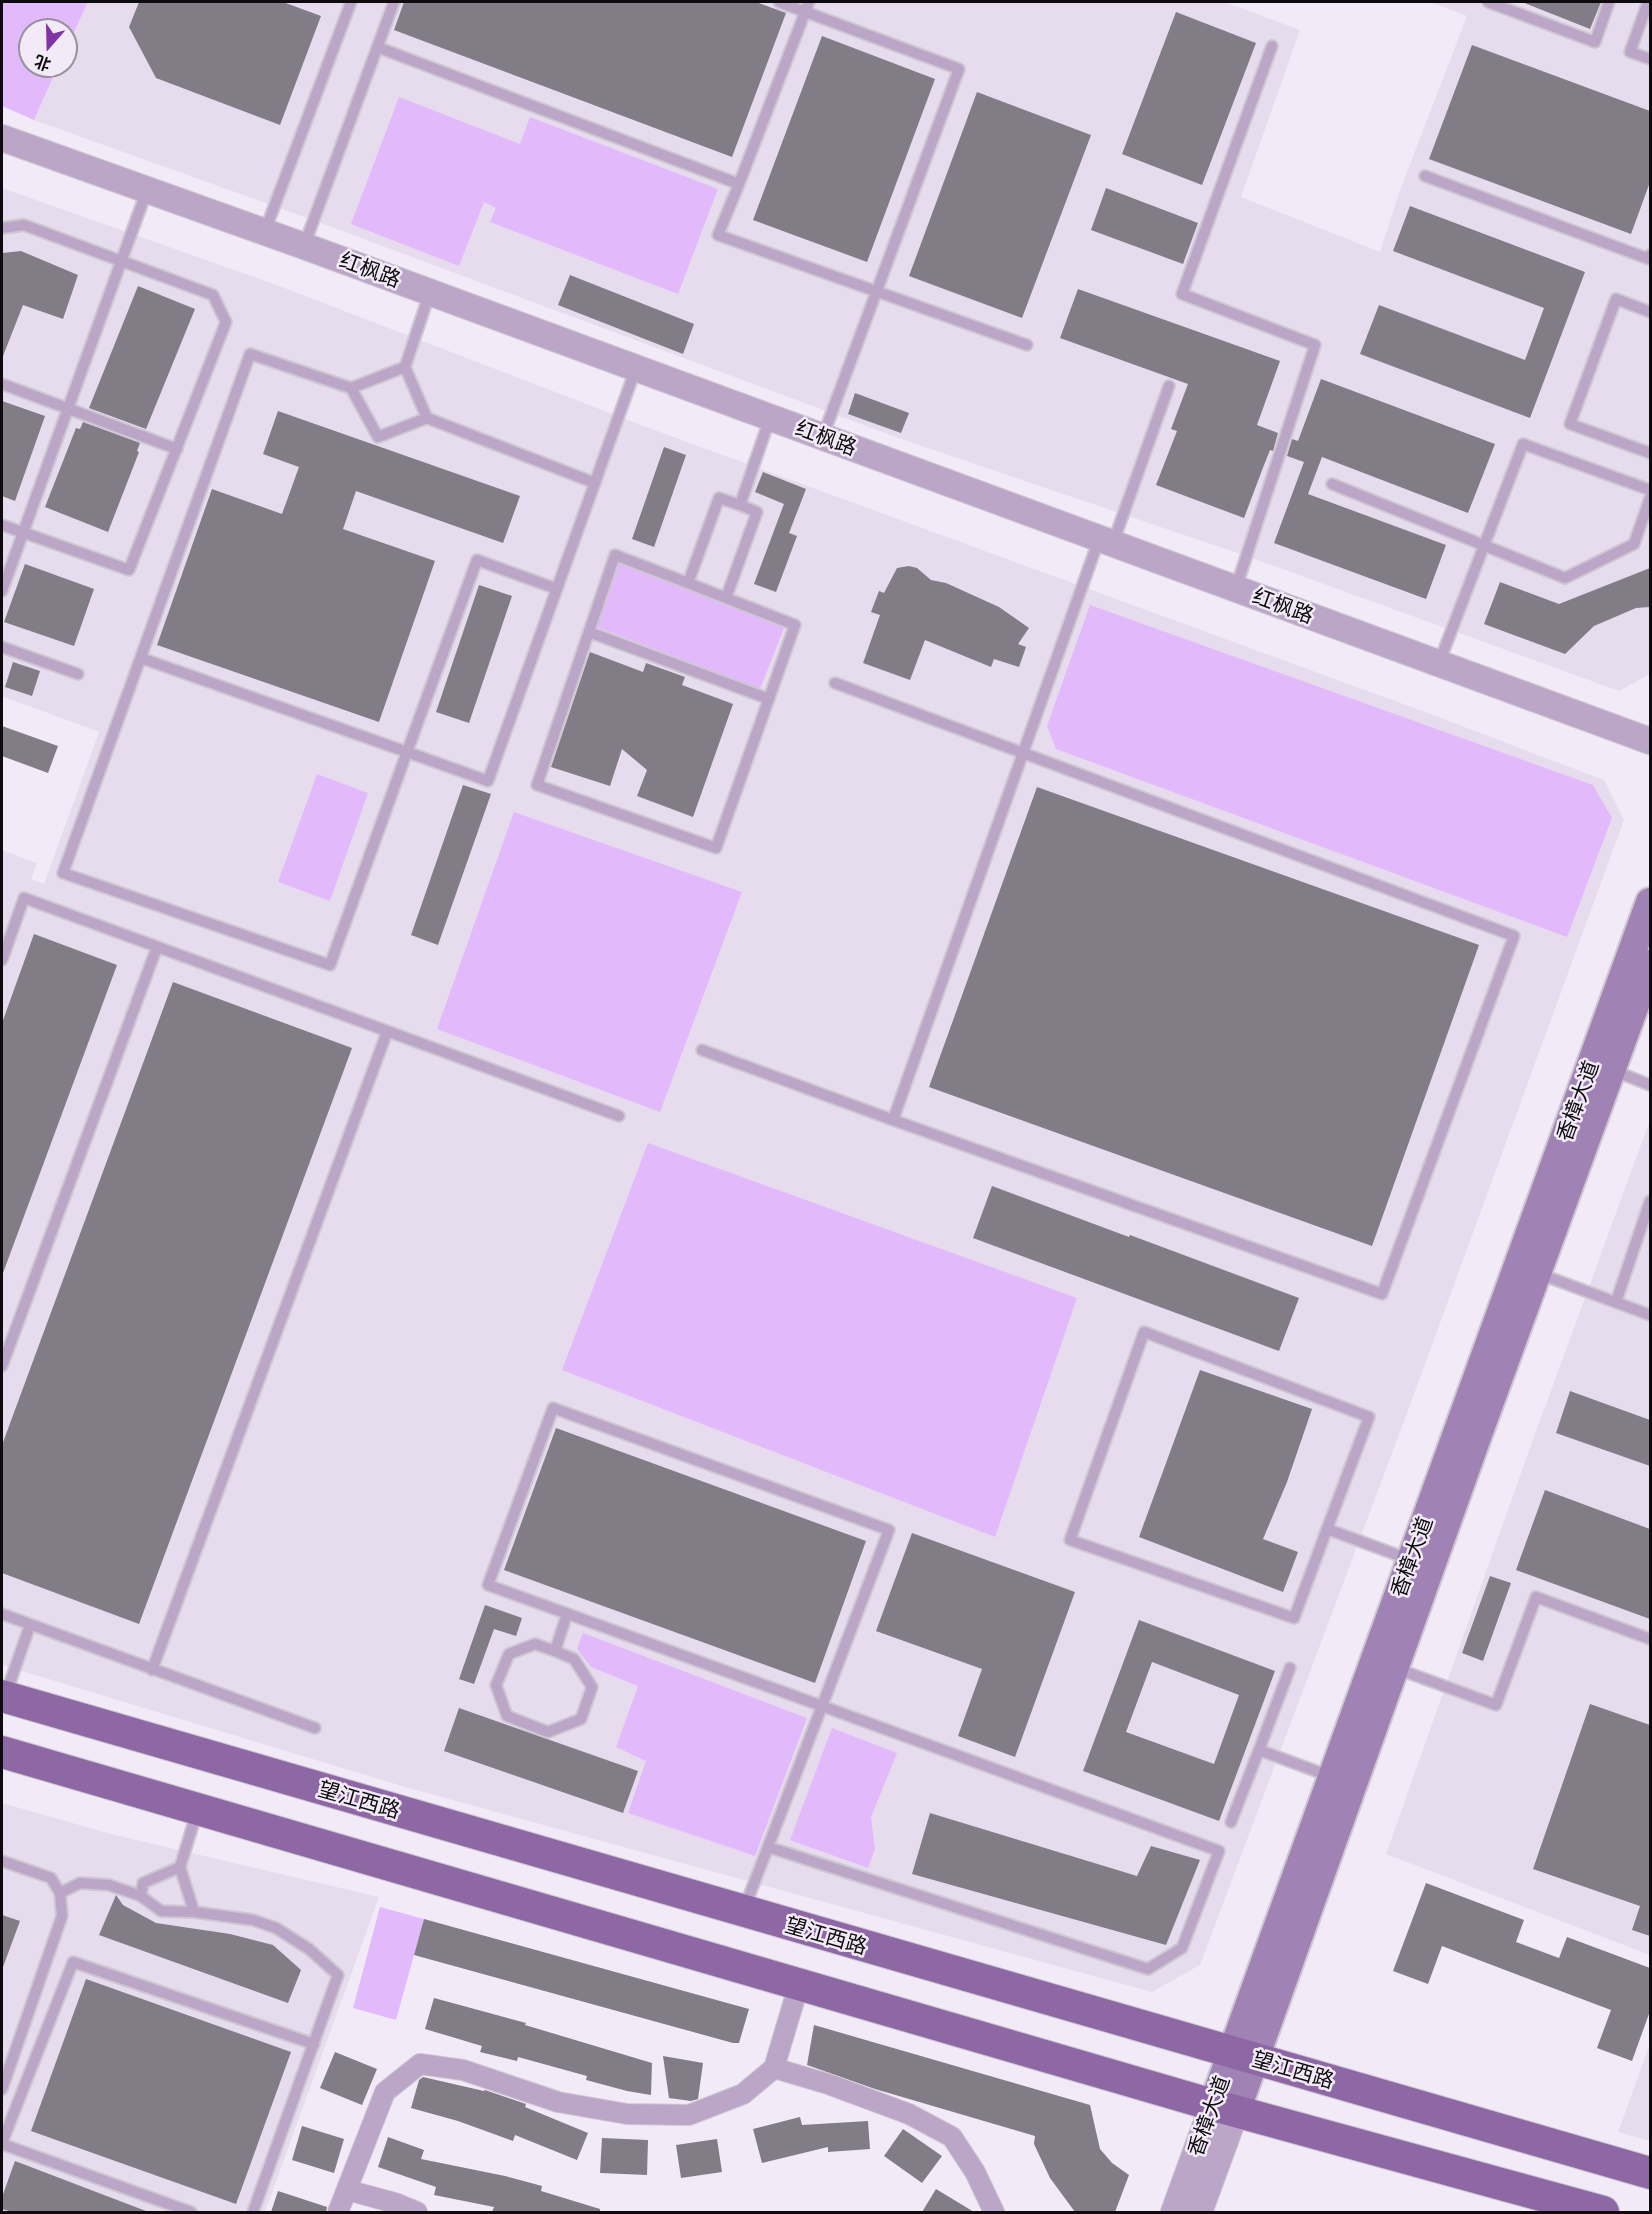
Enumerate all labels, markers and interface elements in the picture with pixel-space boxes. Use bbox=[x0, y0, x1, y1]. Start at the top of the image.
north arrow bbox=[18, 18, 78, 78]
text: 北 bbox=[32, 52, 53, 75]
street label: 红枫路 bbox=[336, 247, 404, 293]
street label: 红枫路 bbox=[792, 415, 860, 461]
street label: 红枫路 bbox=[1249, 583, 1317, 629]
street label: 香樟大道 bbox=[1552, 1057, 1604, 1145]
street label: 香樟大道 bbox=[1386, 1513, 1438, 1601]
street label: 望江西路 bbox=[315, 1776, 403, 1824]
street label: 望江西路 bbox=[782, 1912, 870, 1960]
street label: 望江西路 bbox=[1249, 2046, 1337, 2094]
street label: 香樟大道 bbox=[1183, 2072, 1235, 2160]

